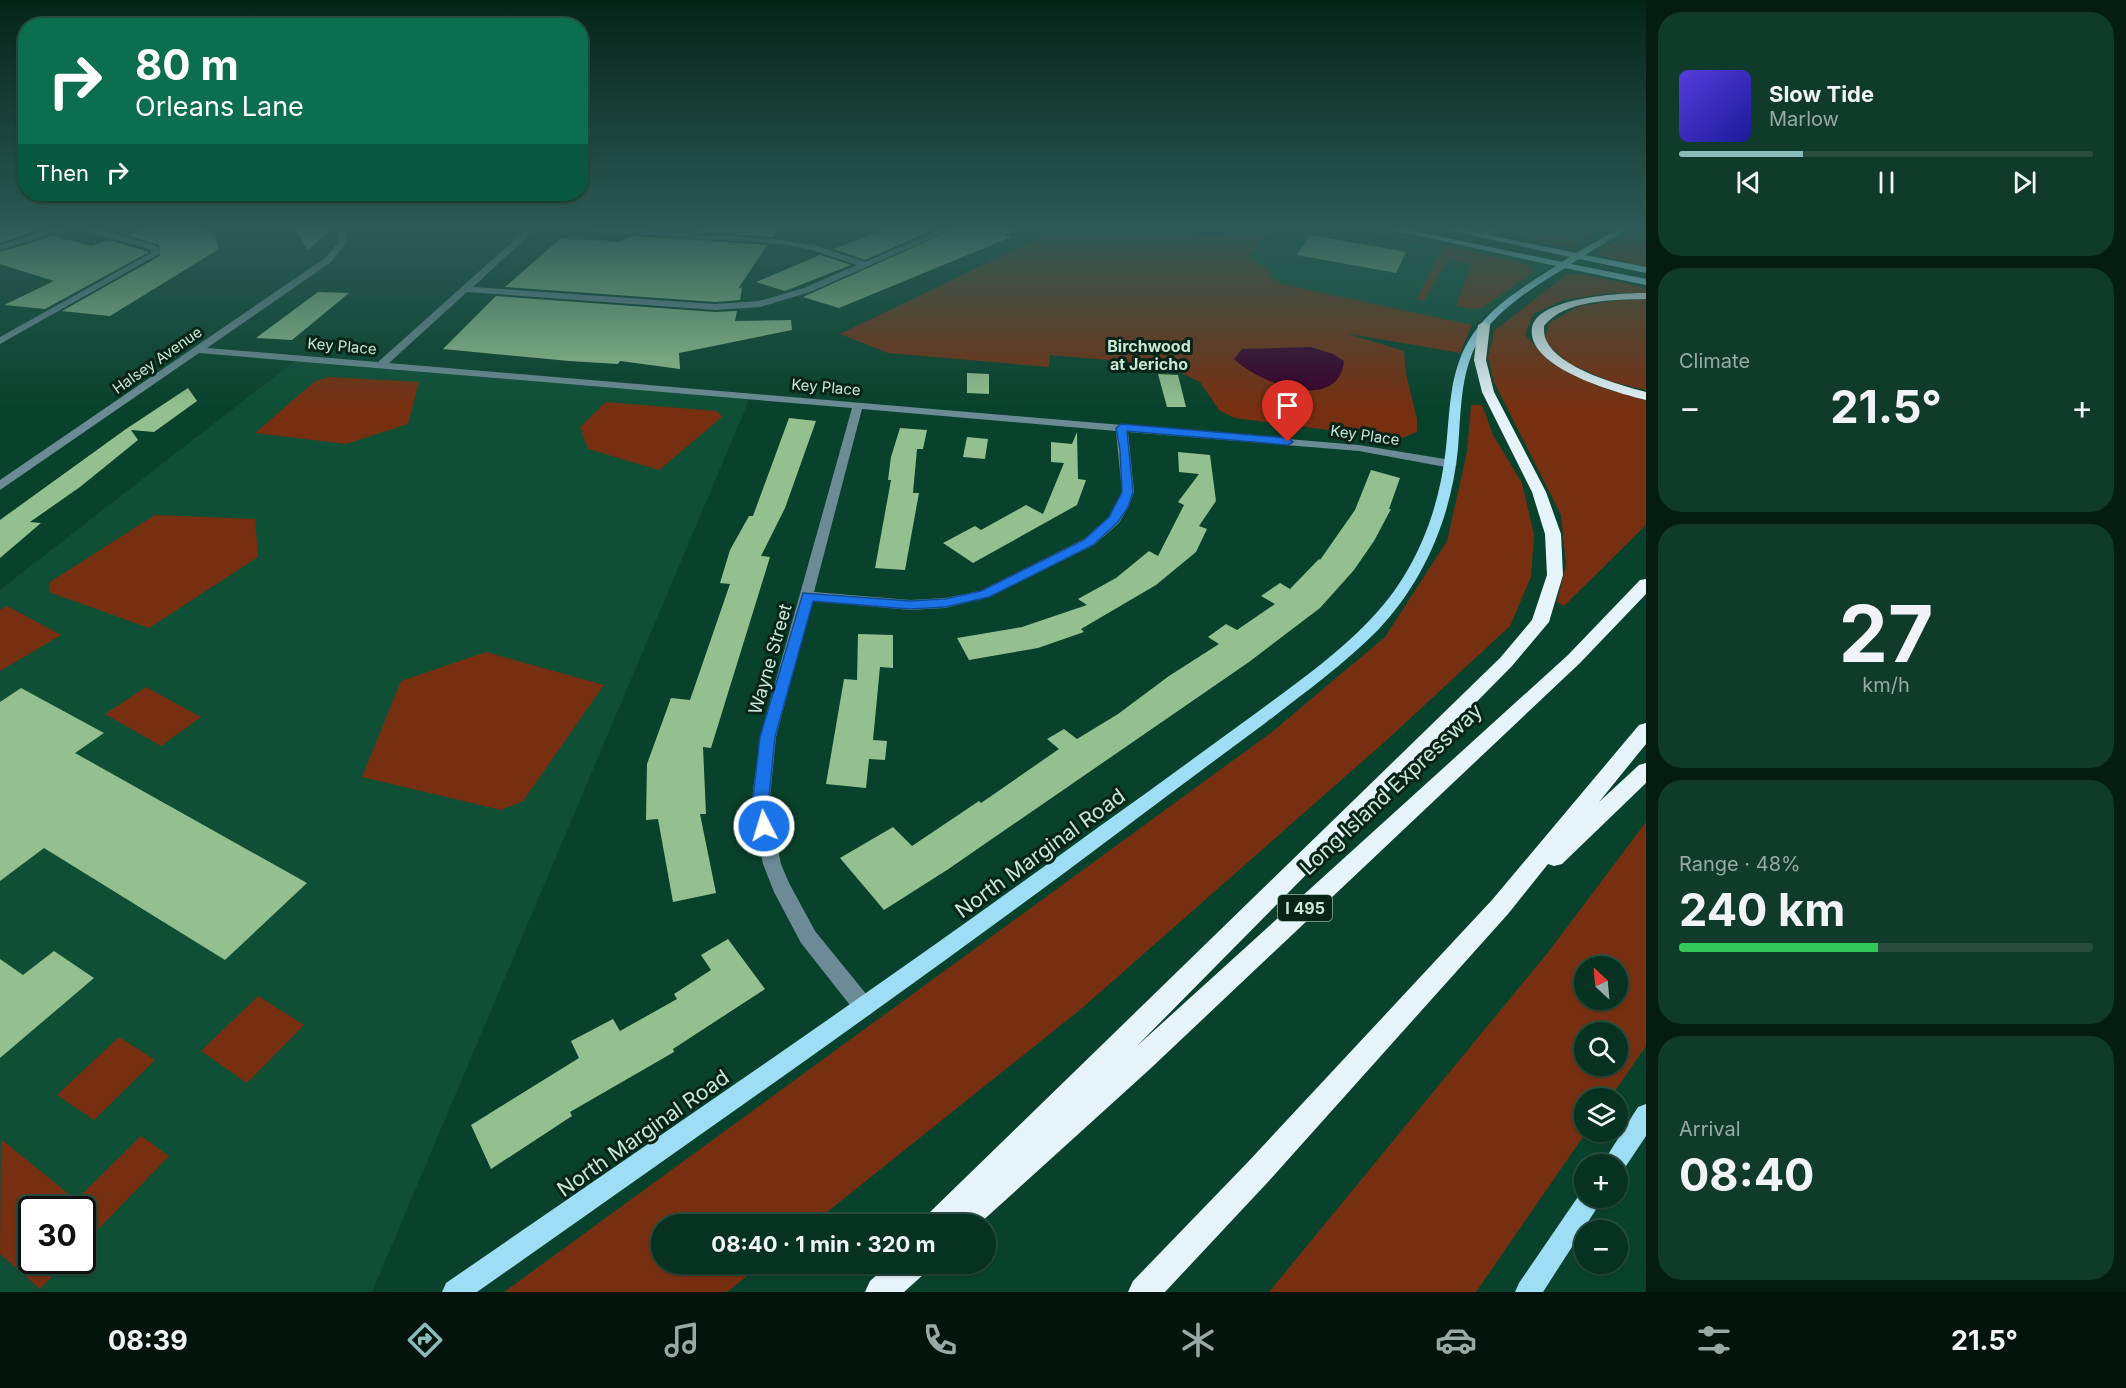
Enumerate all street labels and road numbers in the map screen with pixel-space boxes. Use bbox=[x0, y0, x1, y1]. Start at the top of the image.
street label: Halsey Avenue bbox=[109, 322, 205, 398]
street label: Key Place bbox=[307, 334, 377, 358]
street label: Key Place bbox=[791, 375, 861, 399]
street label: Key Place bbox=[1329, 421, 1401, 449]
street label: Wayne Street bbox=[744, 601, 796, 717]
street label: Long Island Expressway bbox=[1295, 698, 1487, 880]
street label: North Marginal Road bbox=[950, 783, 1130, 923]
road number: I 495 bbox=[1278, 895, 1332, 921]
street label: North Marginal Road bbox=[552, 1064, 734, 1202]

